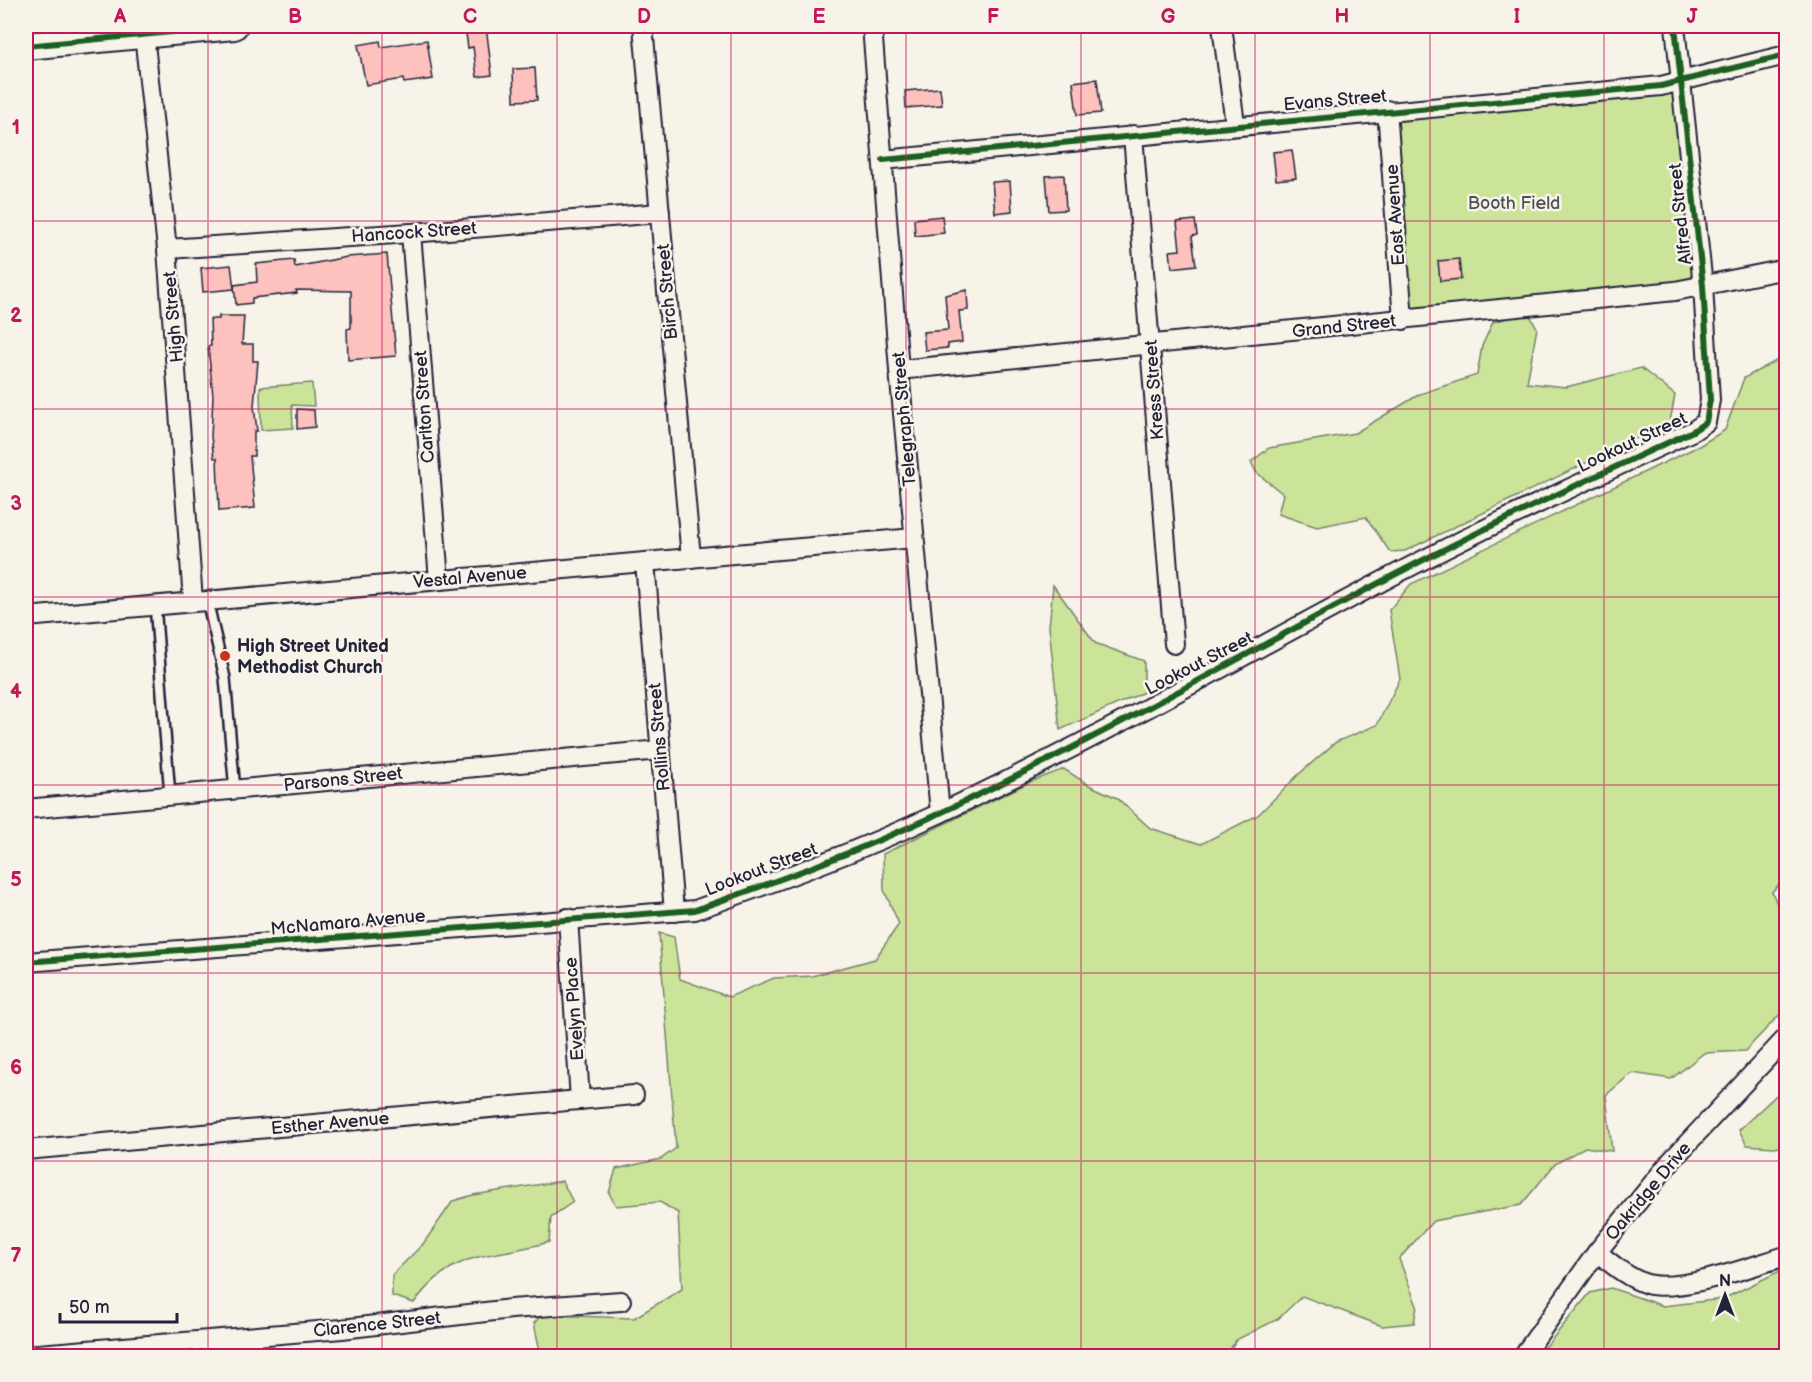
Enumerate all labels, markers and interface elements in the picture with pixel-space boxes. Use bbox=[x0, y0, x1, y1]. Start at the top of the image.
text: A bbox=[113, 5, 127, 29]
text: B bbox=[288, 5, 302, 29]
text: C bbox=[463, 5, 477, 29]
text: D bbox=[637, 5, 651, 29]
text: E bbox=[813, 5, 826, 29]
text: F bbox=[987, 5, 999, 29]
text: G bbox=[1161, 5, 1176, 29]
text: H bbox=[1335, 5, 1349, 29]
text: I bbox=[1514, 5, 1520, 29]
text: J bbox=[1687, 5, 1699, 29]
street label: Evans Street bbox=[1283, 85, 1388, 115]
text: 1 bbox=[12, 116, 20, 140]
street label: Alfred Street bbox=[1665, 162, 1696, 266]
street label: East Avenue bbox=[1381, 163, 1410, 266]
park label: Booth Field bbox=[1468, 193, 1560, 214]
street label: Hancock Street bbox=[351, 218, 478, 247]
street label: Birch Street bbox=[653, 243, 682, 341]
street label: High Street bbox=[159, 270, 188, 364]
text: 2 bbox=[10, 304, 22, 328]
street label: Grand Street bbox=[1291, 311, 1397, 342]
street label: Kress Street bbox=[1140, 339, 1168, 441]
street label: Carlton Street bbox=[410, 350, 439, 464]
street label: Telegraph Street bbox=[888, 350, 921, 487]
street label: Lookout Street bbox=[1574, 408, 1691, 477]
text: 3 bbox=[10, 492, 22, 516]
street label: Vestal Avenue bbox=[412, 562, 528, 593]
street label: Lookout Street bbox=[1142, 627, 1257, 700]
place label: High Street United Methodist Church bbox=[237, 636, 389, 678]
marker: High Street United Methodist Church bbox=[218, 649, 232, 663]
text: 4 bbox=[10, 680, 22, 704]
street label: Rollins Street bbox=[644, 682, 675, 792]
street label: Parsons Street bbox=[283, 763, 404, 796]
street label: Lookout Street bbox=[702, 838, 821, 900]
text: 5 bbox=[10, 868, 22, 892]
street label: McNamara Avenue bbox=[270, 905, 427, 940]
street label: Evelyn Place bbox=[560, 956, 589, 1061]
text: 6 bbox=[10, 1056, 22, 1080]
street label: Esther Avenue bbox=[270, 1108, 390, 1139]
street label: Oakridge Drive bbox=[1601, 1138, 1696, 1245]
text: 7 bbox=[10, 1244, 22, 1268]
north arrow bbox=[1695, 1265, 1755, 1325]
text: N bbox=[1719, 1272, 1731, 1291]
scale bar bbox=[60, 1286, 177, 1324]
text: 50 m bbox=[69, 1297, 110, 1318]
street label: Clarence Street bbox=[312, 1307, 442, 1342]

